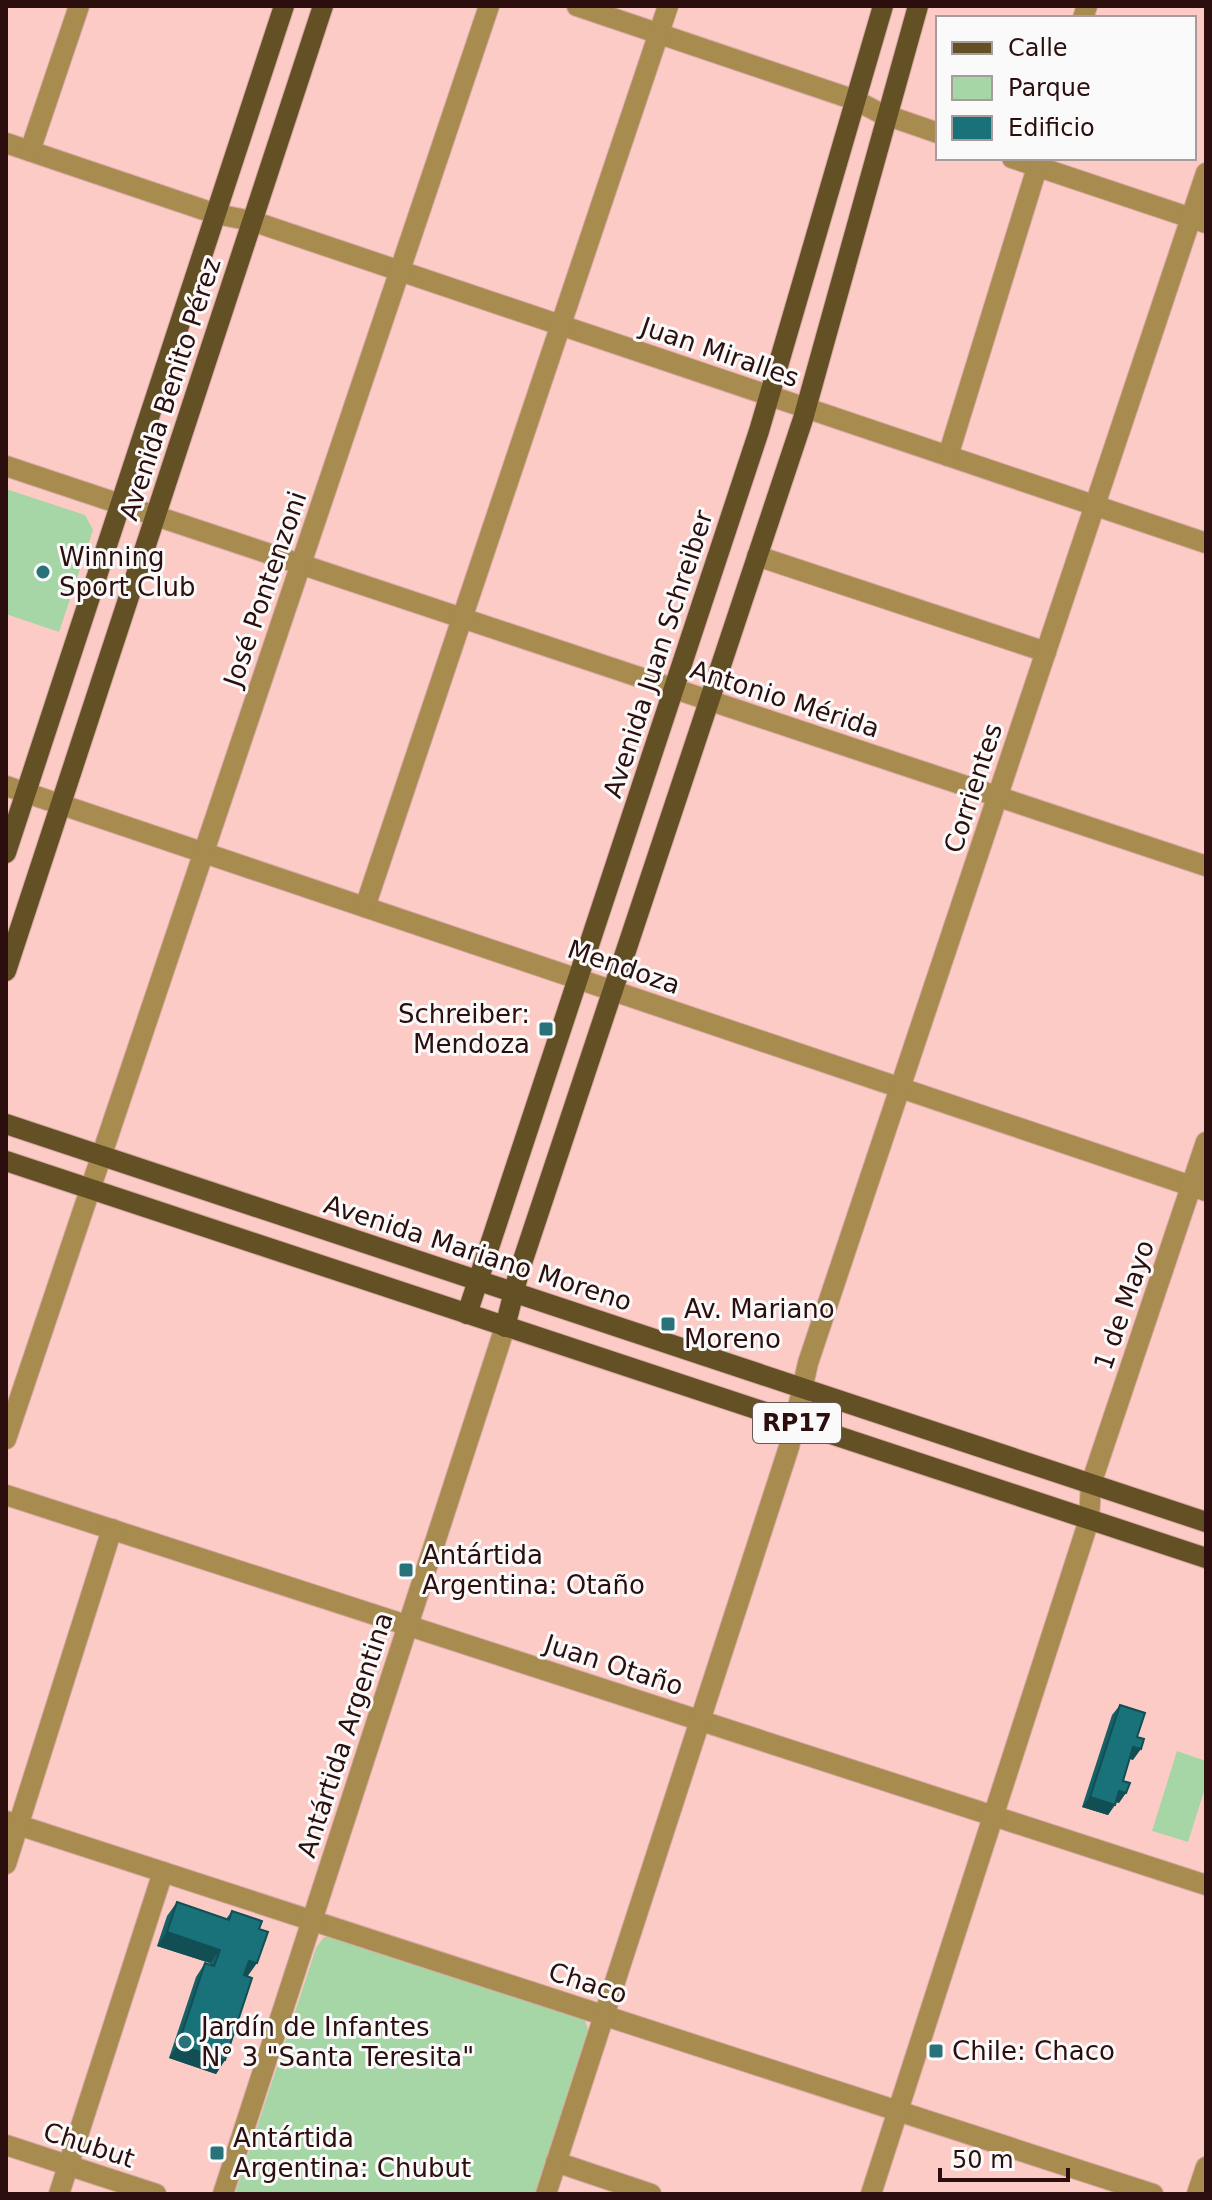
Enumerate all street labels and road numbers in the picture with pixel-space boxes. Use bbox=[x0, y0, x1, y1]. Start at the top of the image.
street label: Avenida Benito Pérez bbox=[113, 254, 227, 524]
street label: Juan Miralles bbox=[635, 310, 803, 393]
street label: José Pontenzoni bbox=[217, 487, 312, 692]
street label: Avenida Juan Schreiber bbox=[597, 506, 719, 802]
street label: Antonio Mérida bbox=[687, 654, 883, 744]
street label: Corrientes bbox=[938, 719, 1008, 857]
street label: Mendoza bbox=[564, 934, 684, 1000]
street label: Avenida Mariano Moreno bbox=[320, 1189, 636, 1317]
street label: 1 de Mayo bbox=[1088, 1236, 1160, 1374]
road number: RP17 bbox=[753, 1403, 841, 1443]
street label: Antártida Argentina bbox=[291, 1609, 399, 1861]
street label: Juan Otaño bbox=[539, 1628, 687, 1701]
street label: Chaco bbox=[545, 1956, 631, 2010]
street label: Chubut bbox=[40, 2116, 138, 2174]

